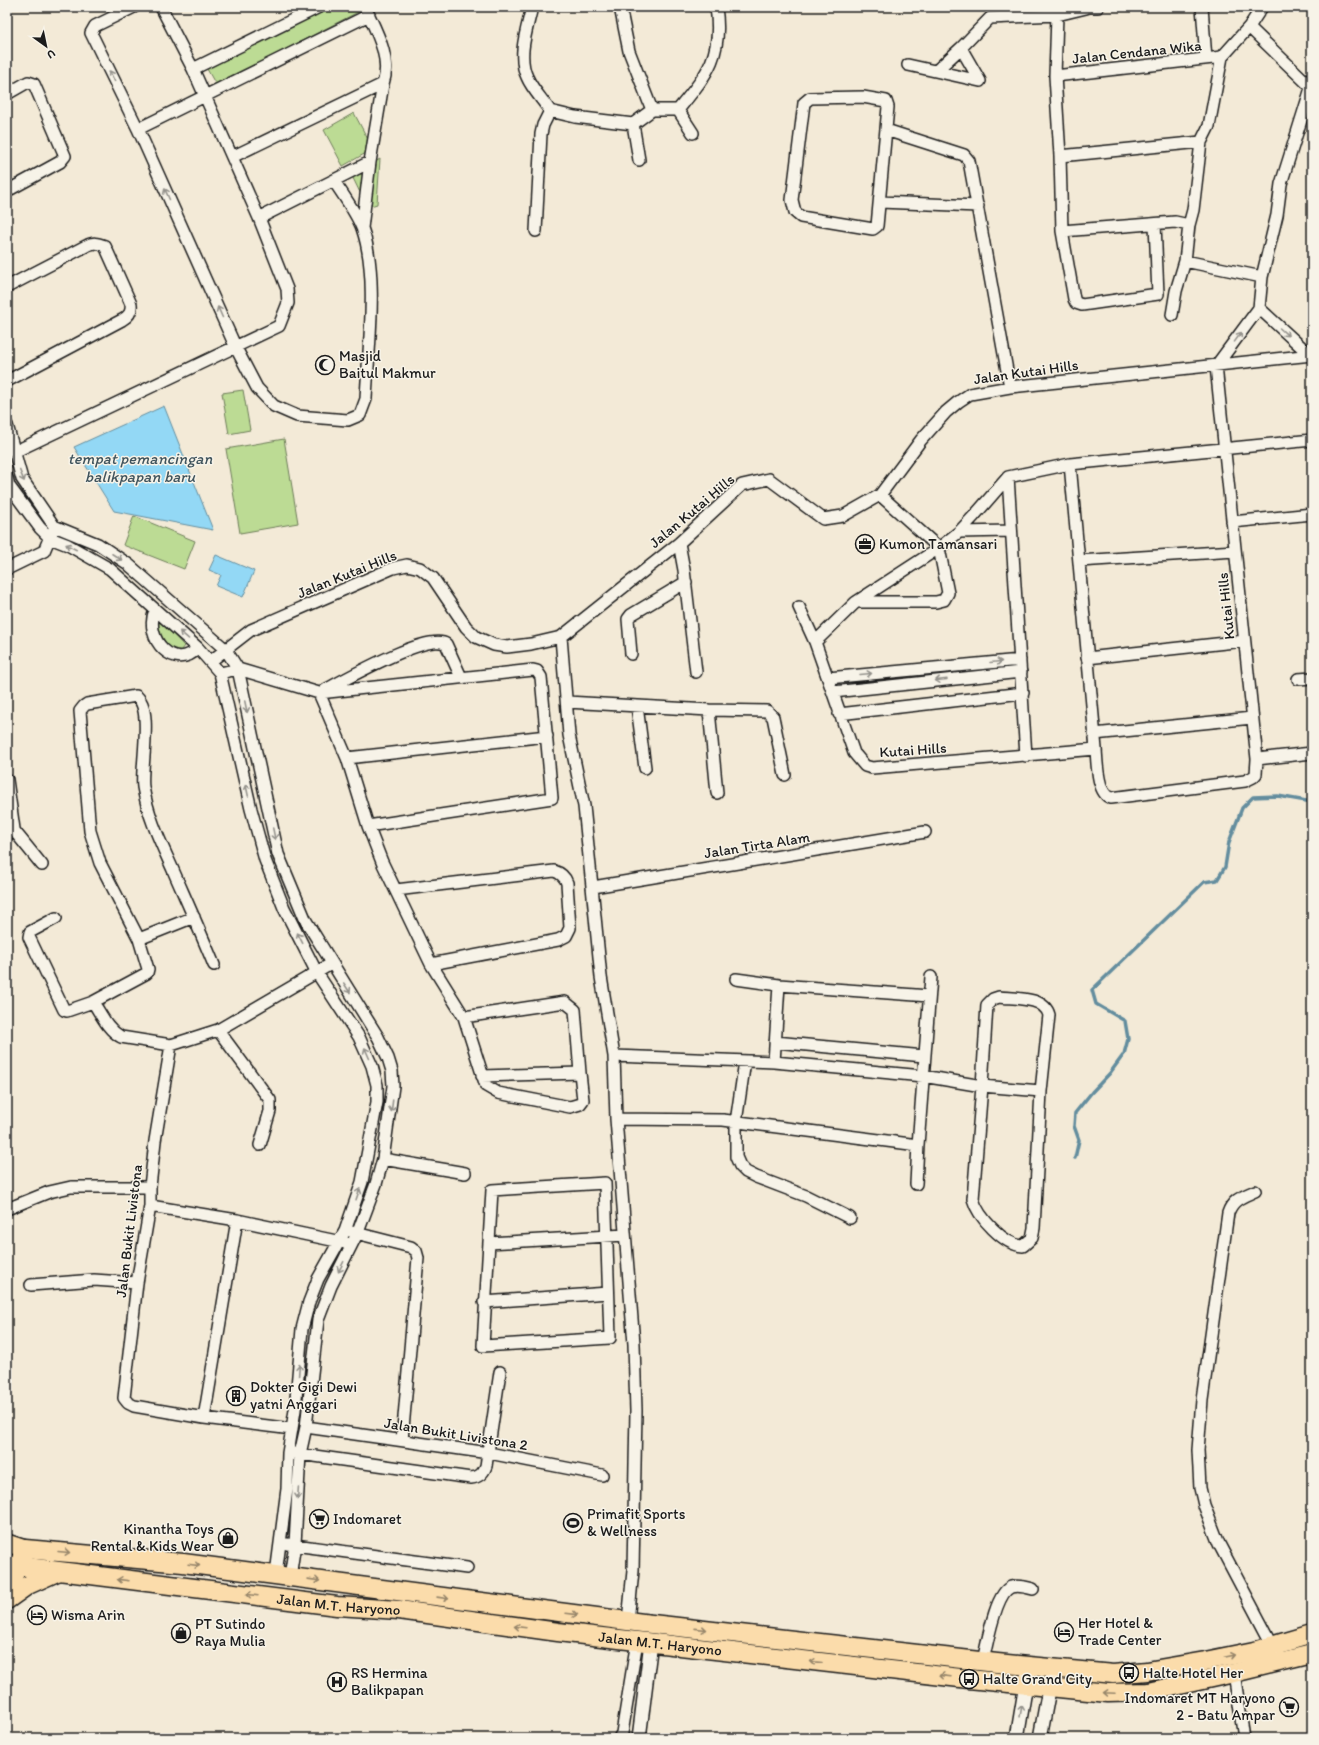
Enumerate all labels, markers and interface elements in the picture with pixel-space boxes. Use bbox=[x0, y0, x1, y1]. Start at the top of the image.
north arrow bbox=[26, 26, 66, 66]
street label: Jalan Cendana Wika bbox=[1071, 36, 1203, 68]
text: U bbox=[45, 47, 58, 61]
one-way arrow bbox=[108, 70, 115, 82]
one-way arrow bbox=[163, 188, 170, 200]
one-way arrow bbox=[216, 307, 223, 319]
one-way arrow bbox=[1279, 327, 1289, 336]
one-way arrow bbox=[1233, 332, 1242, 343]
place label: Masjid Baitul Makmur bbox=[339, 347, 436, 382]
mosque icon: Masjid Baitul Makmur bbox=[314, 354, 336, 376]
street label: Jalan Kutai Hills bbox=[972, 356, 1080, 388]
water label: tempat pemancingan balikpapan baru bbox=[68, 449, 213, 486]
one-way arrow bbox=[18, 469, 26, 481]
street label: Jalan Kutai Hills bbox=[646, 470, 738, 552]
office icon: Kumon Tamansari bbox=[854, 533, 876, 555]
place label: Kumon Tamansari bbox=[879, 535, 997, 553]
one-way arrow bbox=[65, 543, 77, 550]
street label: Jalan Kutai Hills bbox=[295, 546, 400, 602]
one-way arrow bbox=[111, 553, 123, 561]
street label: Kutai Hills bbox=[1214, 571, 1238, 640]
one-way arrow bbox=[179, 631, 189, 640]
one-way arrow bbox=[989, 658, 1002, 665]
one-way arrow bbox=[860, 670, 873, 678]
one-way arrow bbox=[935, 677, 948, 684]
one-way arrow bbox=[242, 700, 250, 713]
street label: Kutai Hills bbox=[879, 739, 947, 761]
one-way arrow bbox=[243, 784, 251, 797]
one-way arrow bbox=[271, 827, 278, 840]
street label: Jalan Tirta Alam bbox=[703, 828, 811, 862]
one-way arrow bbox=[295, 933, 303, 945]
one-way arrow bbox=[344, 982, 352, 994]
one-way arrow bbox=[363, 1048, 370, 1060]
one-way arrow bbox=[388, 1099, 395, 1112]
street label: Jalan Bukit Livistona bbox=[112, 1163, 146, 1299]
one-way arrow bbox=[355, 1187, 362, 1200]
one-way arrow bbox=[336, 1261, 344, 1273]
one-way arrow bbox=[295, 1364, 302, 1377]
place label: Dokter Gigi Dewi yatni Anggari bbox=[250, 1378, 357, 1413]
building icon: Dokter Gigi Dewi yatni Anggari bbox=[225, 1385, 247, 1407]
street label: Jalan Bukit Livistona 2 bbox=[383, 1414, 529, 1454]
one-way arrow bbox=[295, 1486, 302, 1499]
place label: Primafit Sports & Wellness bbox=[587, 1505, 686, 1540]
supermarket icon: Indomaret bbox=[308, 1508, 330, 1530]
place label: Indomaret bbox=[333, 1510, 402, 1528]
sports icon: Primafit Sports & Wellness bbox=[562, 1512, 584, 1534]
place label: Kinantha Toys Rental & Kids Wear bbox=[91, 1520, 214, 1555]
shop icon: Kinantha Toys Rental & Kids Wear bbox=[217, 1527, 239, 1549]
one-way arrow bbox=[57, 1549, 70, 1556]
one-way arrow bbox=[187, 1561, 200, 1568]
one-way arrow bbox=[117, 1576, 130, 1583]
one-way arrow bbox=[307, 1576, 320, 1584]
street label: Jalan M.T. Haryono bbox=[276, 1590, 401, 1619]
one-way arrow bbox=[246, 1591, 259, 1599]
one-way arrow bbox=[436, 1594, 449, 1602]
hotel icon: Wisma Arin bbox=[26, 1604, 48, 1626]
place label: Wisma Arin bbox=[51, 1606, 126, 1624]
one-way arrow bbox=[565, 1610, 578, 1618]
place label: Her Hotel & Trade Center bbox=[1078, 1614, 1162, 1649]
place label: PT Sutindo Raya Mulia bbox=[195, 1615, 266, 1650]
hotel icon: Her Hotel & Trade Center bbox=[1053, 1621, 1075, 1643]
shop icon: PT Sutindo Raya Mulia bbox=[170, 1622, 192, 1644]
one-way arrow bbox=[514, 1624, 527, 1631]
one-way arrow bbox=[694, 1625, 707, 1633]
street label: Jalan M.T. Haryono bbox=[597, 1628, 723, 1660]
one-way arrow bbox=[1223, 1651, 1236, 1659]
one-way arrow bbox=[810, 1658, 823, 1665]
bus stop icon: Halte Hotel Her bbox=[1118, 1662, 1140, 1684]
place label: RS Hermina Balikpapan bbox=[351, 1664, 428, 1699]
place label: Halte Hotel Her bbox=[1143, 1664, 1243, 1682]
bus stop icon: Halte Grand City bbox=[958, 1668, 980, 1690]
place label: Halte Grand City bbox=[983, 1670, 1092, 1688]
hospital icon: RS Hermina Balikpapan bbox=[326, 1671, 348, 1693]
one-way arrow bbox=[939, 1672, 952, 1680]
one-way arrow bbox=[1103, 1689, 1116, 1696]
place label: Indomaret MT Haryono 2 - Batu Ampar bbox=[1125, 1689, 1275, 1724]
supermarket icon: Indomaret MT Haryono 2 - Batu Ampar bbox=[1278, 1696, 1300, 1718]
one-way arrow bbox=[1017, 1705, 1025, 1718]

